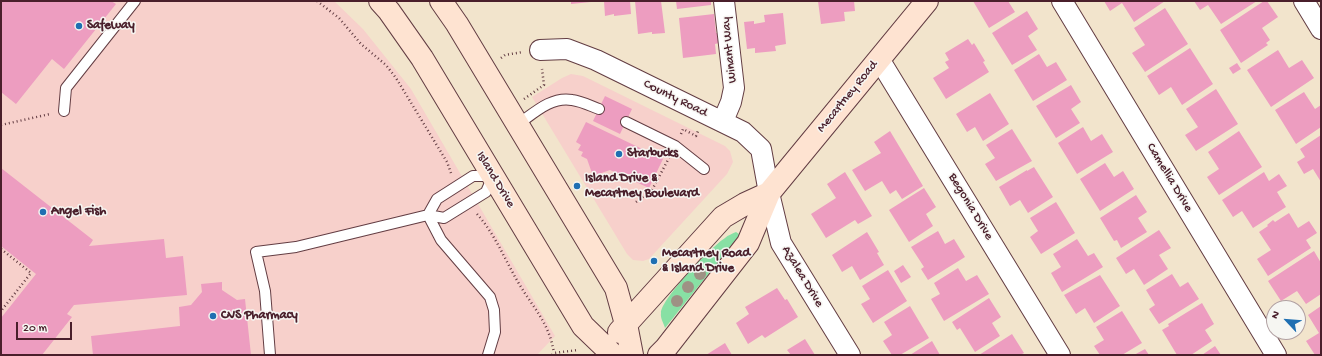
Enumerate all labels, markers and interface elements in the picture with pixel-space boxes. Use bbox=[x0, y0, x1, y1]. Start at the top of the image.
street label: Winant Way bbox=[719, 16, 741, 84]
place label: Safeway bbox=[87, 18, 135, 34]
marker: Safeway bbox=[74, 21, 84, 31]
street label: Mecartney Road bbox=[814, 58, 882, 136]
street label: County Road bbox=[640, 77, 710, 121]
street label: Camellia Drive bbox=[1142, 141, 1196, 215]
place label: Starbucks bbox=[627, 146, 678, 162]
street label: Island Drive bbox=[472, 149, 518, 211]
marker: Starbucks bbox=[614, 149, 624, 159]
place label: Island Drive & Mecartney Boulevard bbox=[585, 171, 699, 202]
street label: Begonia Drive bbox=[944, 171, 996, 243]
marker: Island Drive & Mecartney Boulevard bbox=[572, 181, 582, 191]
place label: Angel Fish bbox=[51, 204, 106, 220]
marker: Angel Fish bbox=[38, 207, 48, 217]
street label: Azalea Drive bbox=[778, 243, 826, 311]
place label: Mecartney Road & Island Drive bbox=[662, 246, 750, 277]
marker: Mecartney Road & Island Drive bbox=[649, 256, 659, 266]
north arrow bbox=[1266, 300, 1306, 340]
place label: CVS Pharmacy bbox=[221, 308, 298, 324]
text: N bbox=[1269, 309, 1283, 321]
marker: CVS Pharmacy bbox=[208, 311, 218, 321]
scale bar bbox=[18, 314, 74, 340]
text: 20 m bbox=[23, 322, 47, 336]

